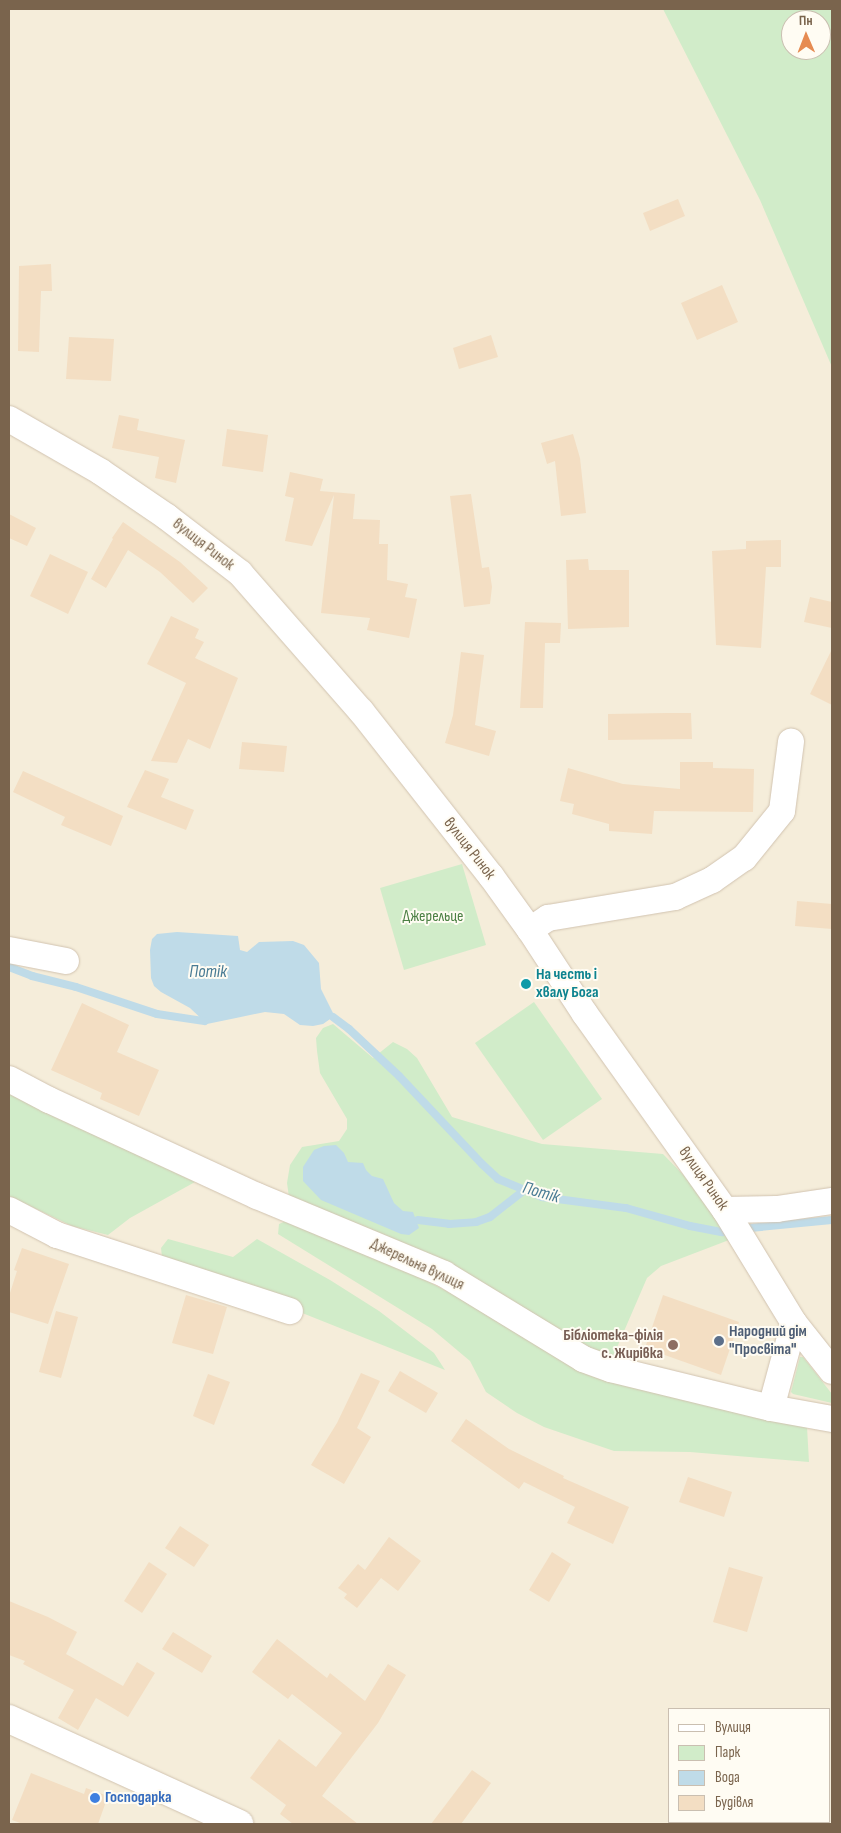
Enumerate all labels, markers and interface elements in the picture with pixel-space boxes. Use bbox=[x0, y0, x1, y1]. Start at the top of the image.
north arrow bbox=[781, 10, 831, 60]
text: Пн bbox=[799, 12, 813, 29]
street label: вулиця Ринок bbox=[168, 515, 238, 575]
street label: вулиця Ринок bbox=[439, 814, 499, 884]
park label: Джерельце bbox=[403, 907, 463, 927]
water label: Потік bbox=[189, 961, 227, 983]
place label: На честь і хвалу Бога bbox=[536, 965, 599, 1003]
marker: На честь і хвалу Бога bbox=[520, 978, 532, 990]
street label: вулиця Ринок bbox=[674, 1143, 732, 1215]
water label: Потік bbox=[520, 1177, 562, 1209]
street label: Джерельна вулиця bbox=[367, 1235, 467, 1295]
place label: Народний дім "Просвіта" bbox=[729, 1322, 807, 1360]
place label: Бібліотека-філія с. Жирівка bbox=[563, 1326, 663, 1364]
marker: Народний дім "Просвіта" bbox=[713, 1335, 725, 1347]
marker: Бібліотека-філія с. Жирівка bbox=[667, 1339, 679, 1351]
legend bbox=[668, 1708, 831, 1823]
text: Вулиця bbox=[715, 1718, 751, 1737]
text: Парк bbox=[715, 1743, 740, 1762]
text: Вода bbox=[715, 1768, 740, 1787]
place label: Господарка bbox=[105, 1788, 171, 1808]
marker: Господарка bbox=[89, 1792, 101, 1804]
text: Будівля bbox=[715, 1793, 753, 1812]

